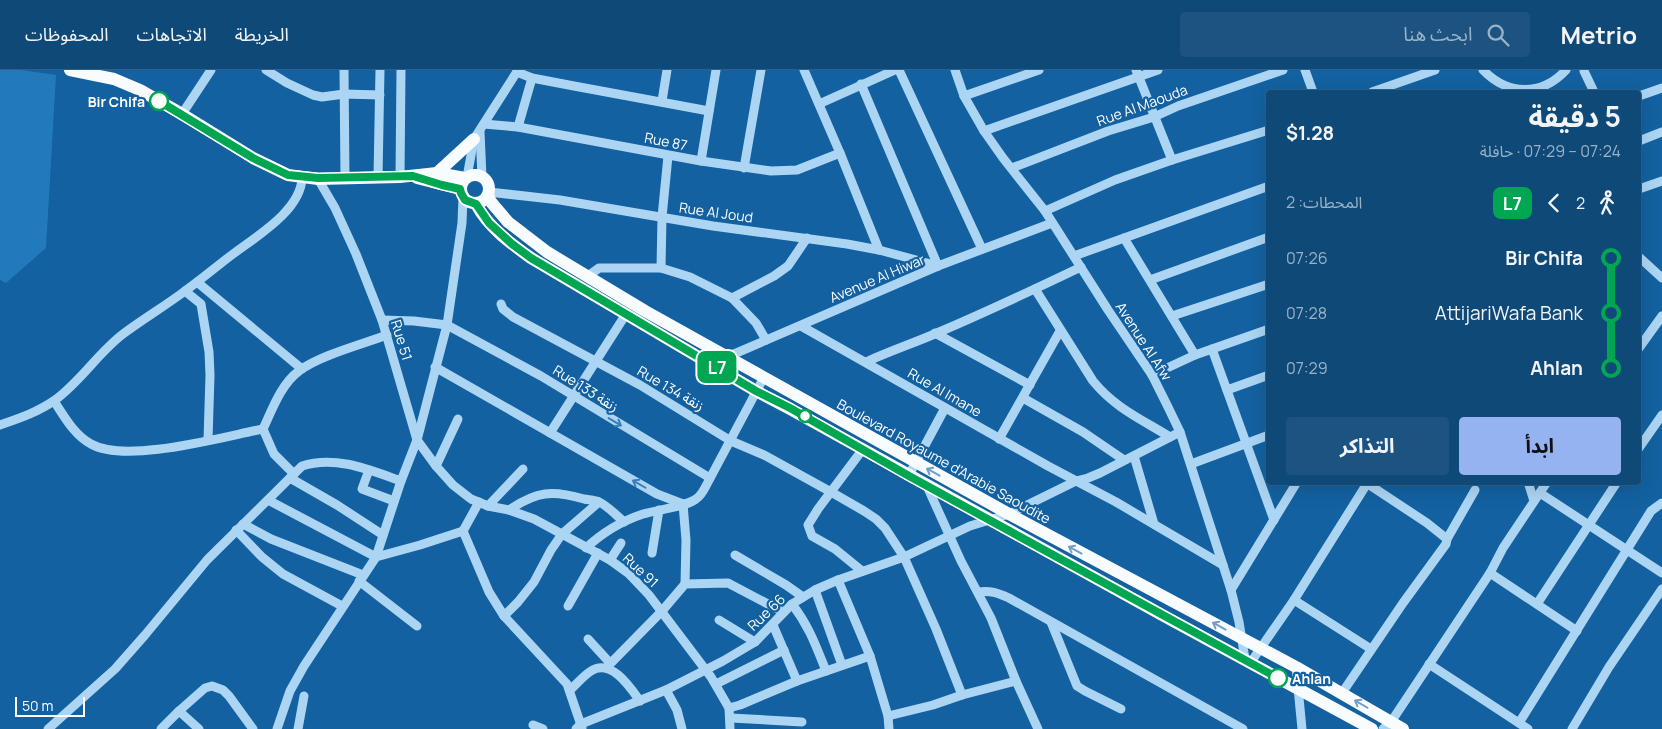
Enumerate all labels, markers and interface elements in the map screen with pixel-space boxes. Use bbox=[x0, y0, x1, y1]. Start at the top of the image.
search box bbox=[1180, 12, 1530, 57]
text: Metrio bbox=[1560, 18, 1637, 51]
text: ابحث هنا bbox=[1403, 21, 1472, 47]
icon: search bbox=[1484, 21, 1512, 49]
text: المحفوظات bbox=[25, 22, 109, 46]
text: الاتجاهات bbox=[137, 22, 207, 46]
text: الخريطة bbox=[235, 22, 289, 46]
street label: Rue Al Maouda bbox=[1094, 80, 1190, 130]
marker: Bir Chifa bbox=[149, 91, 169, 111]
place label: Bir Chifa bbox=[88, 92, 145, 111]
text: 5 دقيقة bbox=[1529, 97, 1621, 135]
text: $1.28 bbox=[1286, 120, 1334, 146]
street label: Rue 87 bbox=[643, 128, 689, 154]
text: 07:24 – 07:29 · حافلة bbox=[1480, 140, 1621, 162]
icon: back bbox=[1540, 189, 1568, 217]
icon: walk bbox=[1593, 189, 1621, 217]
text: المحطات: 2 bbox=[1286, 191, 1362, 213]
text: L7 bbox=[1503, 191, 1522, 215]
text: 2 bbox=[1576, 192, 1585, 214]
street label: Rue Al Joud bbox=[678, 197, 754, 227]
text: Bir Chifa bbox=[1505, 245, 1583, 271]
text: 07:26 bbox=[1286, 247, 1328, 269]
street label: Avenue Al Hiwar bbox=[826, 249, 928, 307]
street label: Avenue Al Afw bbox=[1112, 298, 1177, 384]
text: AttijariWafa Bank bbox=[1435, 300, 1583, 326]
text: 07:28 bbox=[1286, 302, 1327, 324]
street label: Rue 51 bbox=[387, 317, 417, 363]
line badge: L7 bbox=[694, 351, 740, 383]
text: L7 bbox=[707, 355, 727, 379]
text: Ahlan bbox=[1530, 355, 1583, 381]
text: 07:29 bbox=[1286, 357, 1328, 379]
street label: Rue 133 زنقة bbox=[550, 360, 622, 416]
street label: Rue 134 زنقة bbox=[634, 361, 708, 415]
street label: Rue Al Imane bbox=[905, 363, 985, 421]
street label: Boulevard Royaume d'Arabie Saoudite bbox=[834, 394, 1054, 528]
unlabelled marker bbox=[798, 409, 812, 423]
button: التذاكر bbox=[1286, 417, 1449, 475]
button: ابدأ bbox=[1459, 417, 1621, 475]
one-way arrow bbox=[608, 418, 622, 428]
one-way arrow bbox=[926, 466, 940, 476]
one-way arrow bbox=[633, 479, 647, 489]
one-way arrow bbox=[1068, 545, 1083, 554]
street label: Rue 91 bbox=[619, 549, 663, 591]
street label: Rue 66 bbox=[743, 589, 789, 635]
one-way arrow bbox=[1211, 621, 1226, 631]
marker: Ahlan bbox=[1268, 668, 1288, 688]
place label: Ahlan bbox=[1292, 669, 1331, 688]
scale bar bbox=[15, 694, 85, 717]
text: 50 m bbox=[22, 696, 53, 715]
one-way arrow bbox=[1354, 699, 1369, 709]

